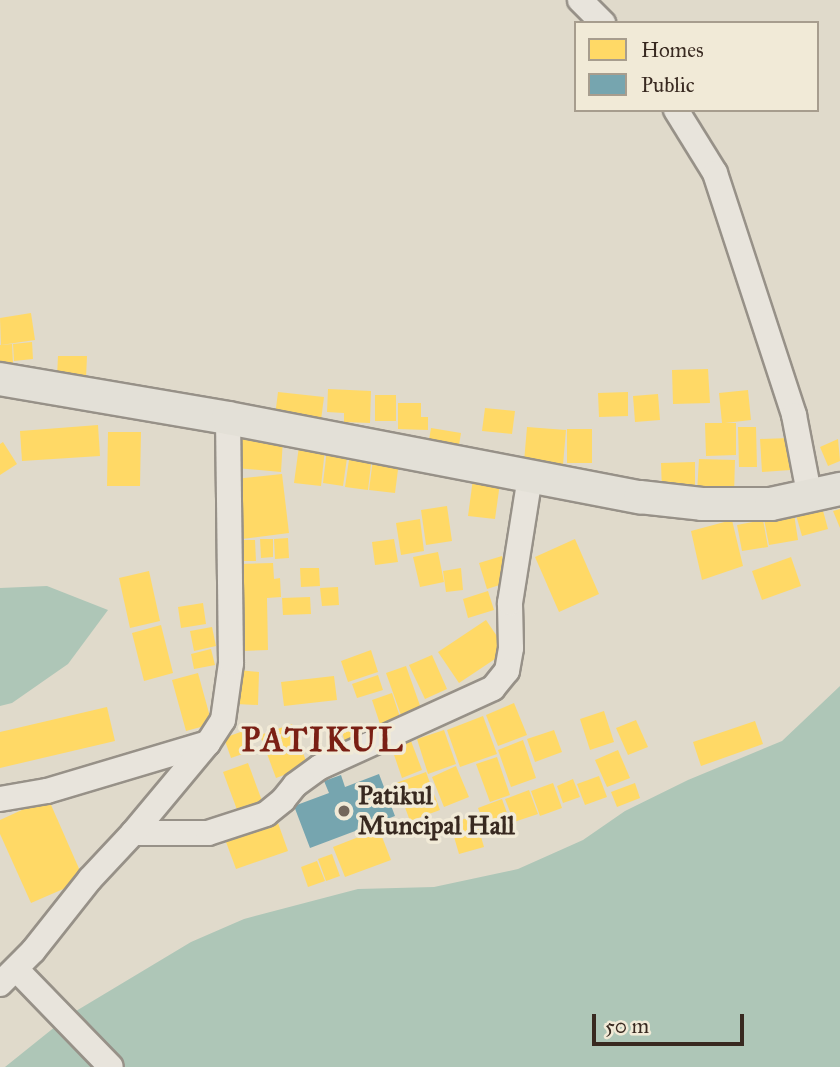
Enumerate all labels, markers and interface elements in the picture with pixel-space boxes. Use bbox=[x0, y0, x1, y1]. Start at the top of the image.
legend bbox=[574, 21, 819, 112]
text: Homes bbox=[641, 37, 704, 63]
text: Public bbox=[641, 72, 695, 98]
district label: PATIKUL bbox=[242, 721, 404, 761]
place label: Patikul Muncipal Hall bbox=[358, 780, 515, 842]
marker: Patikul Muncipal Hall bbox=[336, 803, 352, 819]
scale bar bbox=[595, 1000, 747, 1044]
text: 50 m bbox=[605, 1013, 649, 1039]

